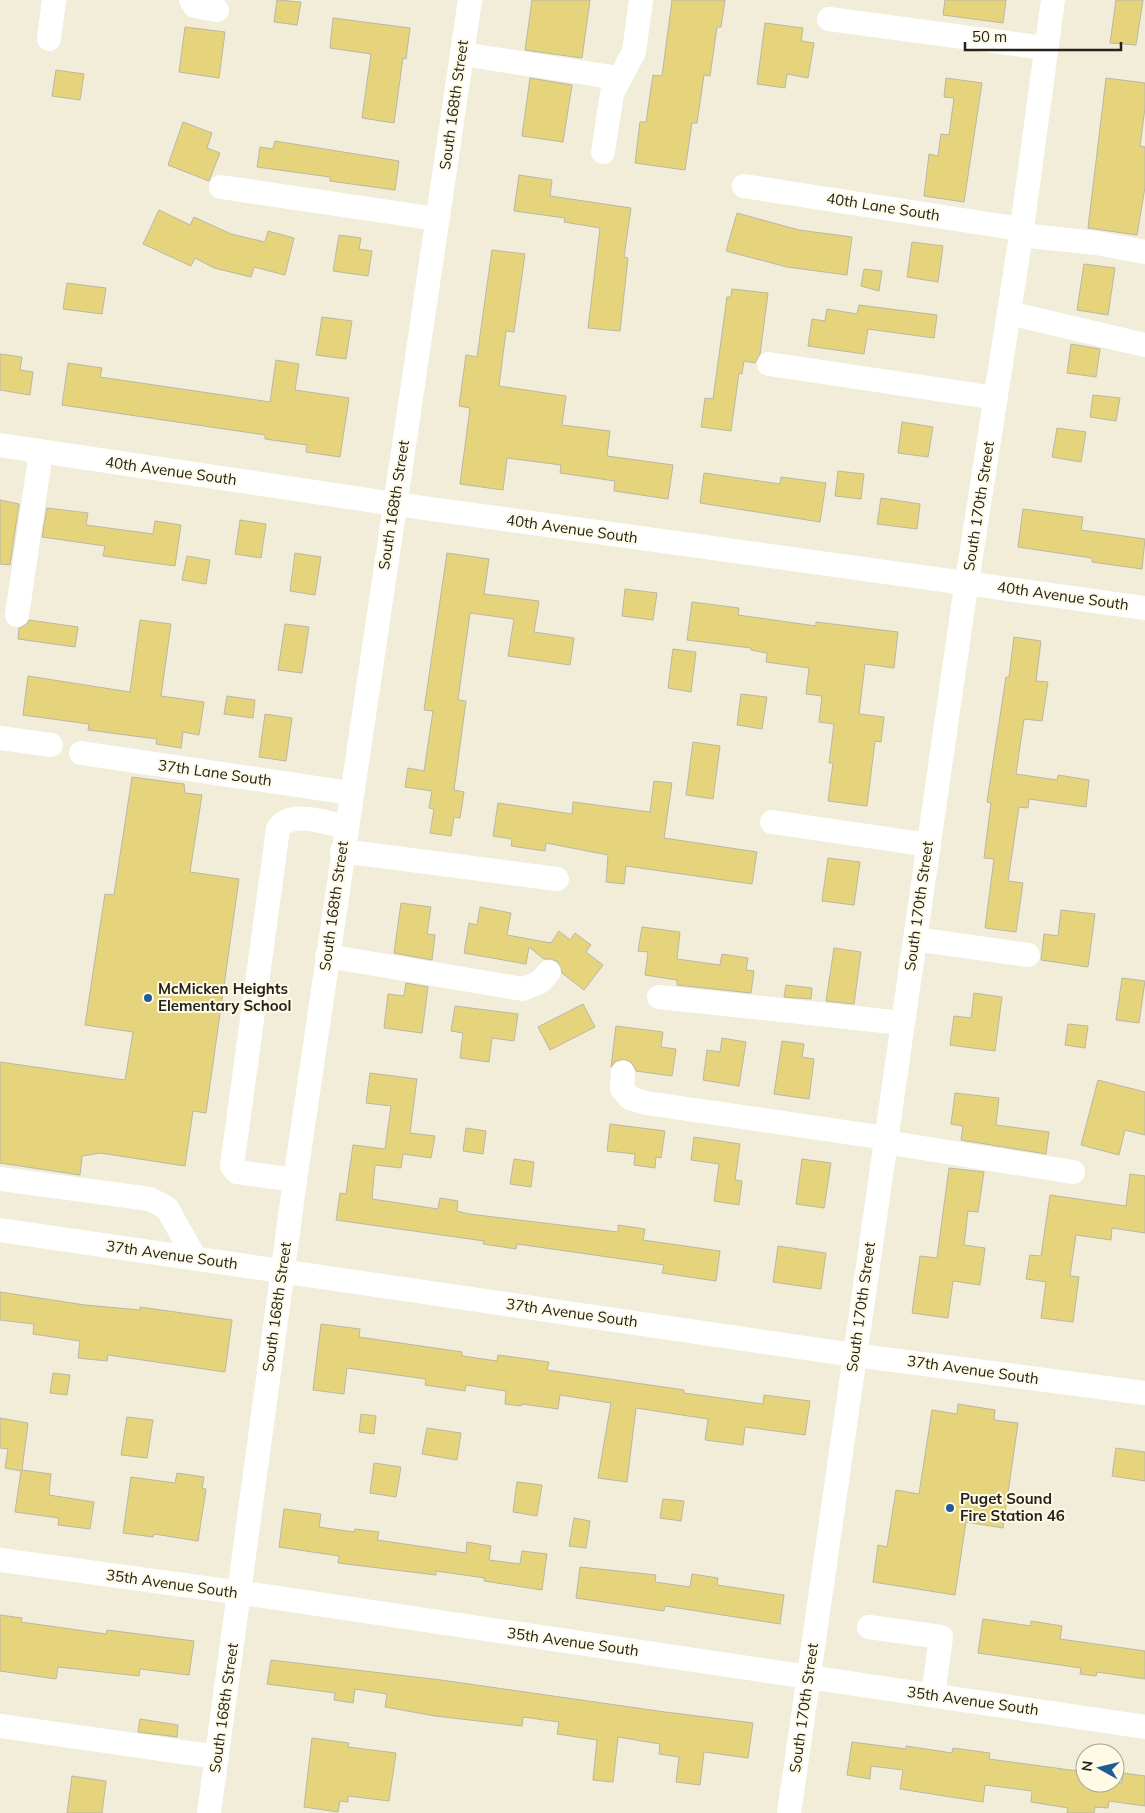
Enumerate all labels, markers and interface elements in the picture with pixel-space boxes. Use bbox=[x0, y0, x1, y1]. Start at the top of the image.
scale bar bbox=[965, 20, 1121, 52]
text: 50 m bbox=[972, 27, 1007, 46]
street label: South 168th Street bbox=[435, 39, 472, 171]
street label: 40th Lane South bbox=[825, 188, 941, 225]
street label: South 168th Street bbox=[374, 439, 413, 571]
street label: South 170th Street bbox=[959, 440, 998, 572]
street label: 40th Avenue South bbox=[104, 452, 238, 489]
street label: 40th Avenue South bbox=[505, 510, 639, 547]
street label: 40th Avenue South bbox=[996, 577, 1130, 614]
street label: 37th Lane South bbox=[157, 755, 273, 790]
street label: South 168th Street bbox=[315, 840, 352, 972]
street label: South 170th Street bbox=[900, 840, 937, 972]
place label: McMicken Heights Elementary School bbox=[158, 979, 291, 1015]
marker: McMicken Heights Elementary School bbox=[142, 992, 154, 1004]
street label: 37th Avenue South bbox=[105, 1236, 239, 1273]
street label: South 168th Street bbox=[258, 1241, 295, 1373]
street label: South 170th Street bbox=[842, 1241, 879, 1373]
street label: 37th Avenue South bbox=[505, 1294, 639, 1331]
street label: 37th Avenue South bbox=[906, 1351, 1040, 1388]
place label: Puget Sound Fire Station 46 bbox=[960, 1489, 1065, 1525]
marker: Puget Sound Fire Station 46 bbox=[944, 1502, 956, 1514]
street label: 35th Avenue South bbox=[105, 1565, 239, 1602]
street label: 35th Avenue South bbox=[506, 1623, 640, 1660]
street label: South 168th Street bbox=[205, 1642, 242, 1774]
street label: South 170th Street bbox=[785, 1642, 822, 1774]
street label: 35th Avenue South bbox=[906, 1682, 1040, 1719]
north arrow bbox=[1075, 1743, 1125, 1793]
text: N bbox=[1077, 1760, 1097, 1773]

